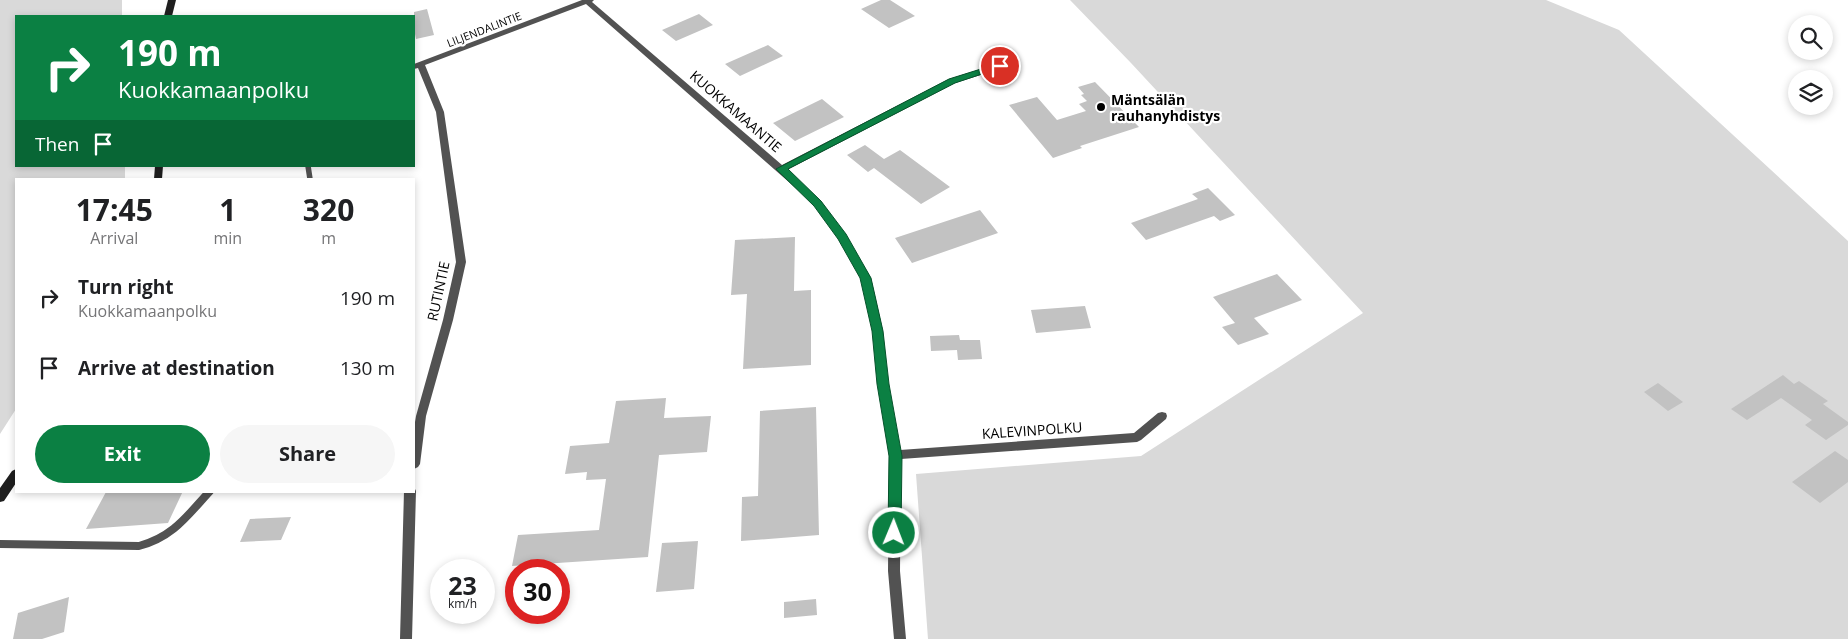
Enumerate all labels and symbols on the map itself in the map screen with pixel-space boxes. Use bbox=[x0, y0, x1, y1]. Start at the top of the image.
street label: LILJENDALINTIE bbox=[444, 8, 524, 50]
pin bbox=[979, 45, 1021, 87]
street label: KUOKKAMAANTIE bbox=[686, 66, 786, 156]
place label: Mäntsälän rauhanyhdistys bbox=[1111, 90, 1220, 125]
marker: Mäntsälän rauhanyhdistys bbox=[1095, 101, 1107, 113]
street label: RUTINTIE bbox=[422, 259, 454, 323]
street label: KALEVINPOLKU bbox=[981, 417, 1083, 443]
position arrow bbox=[867, 506, 919, 558]
speed limit sign: 30 bbox=[505, 559, 570, 624]

